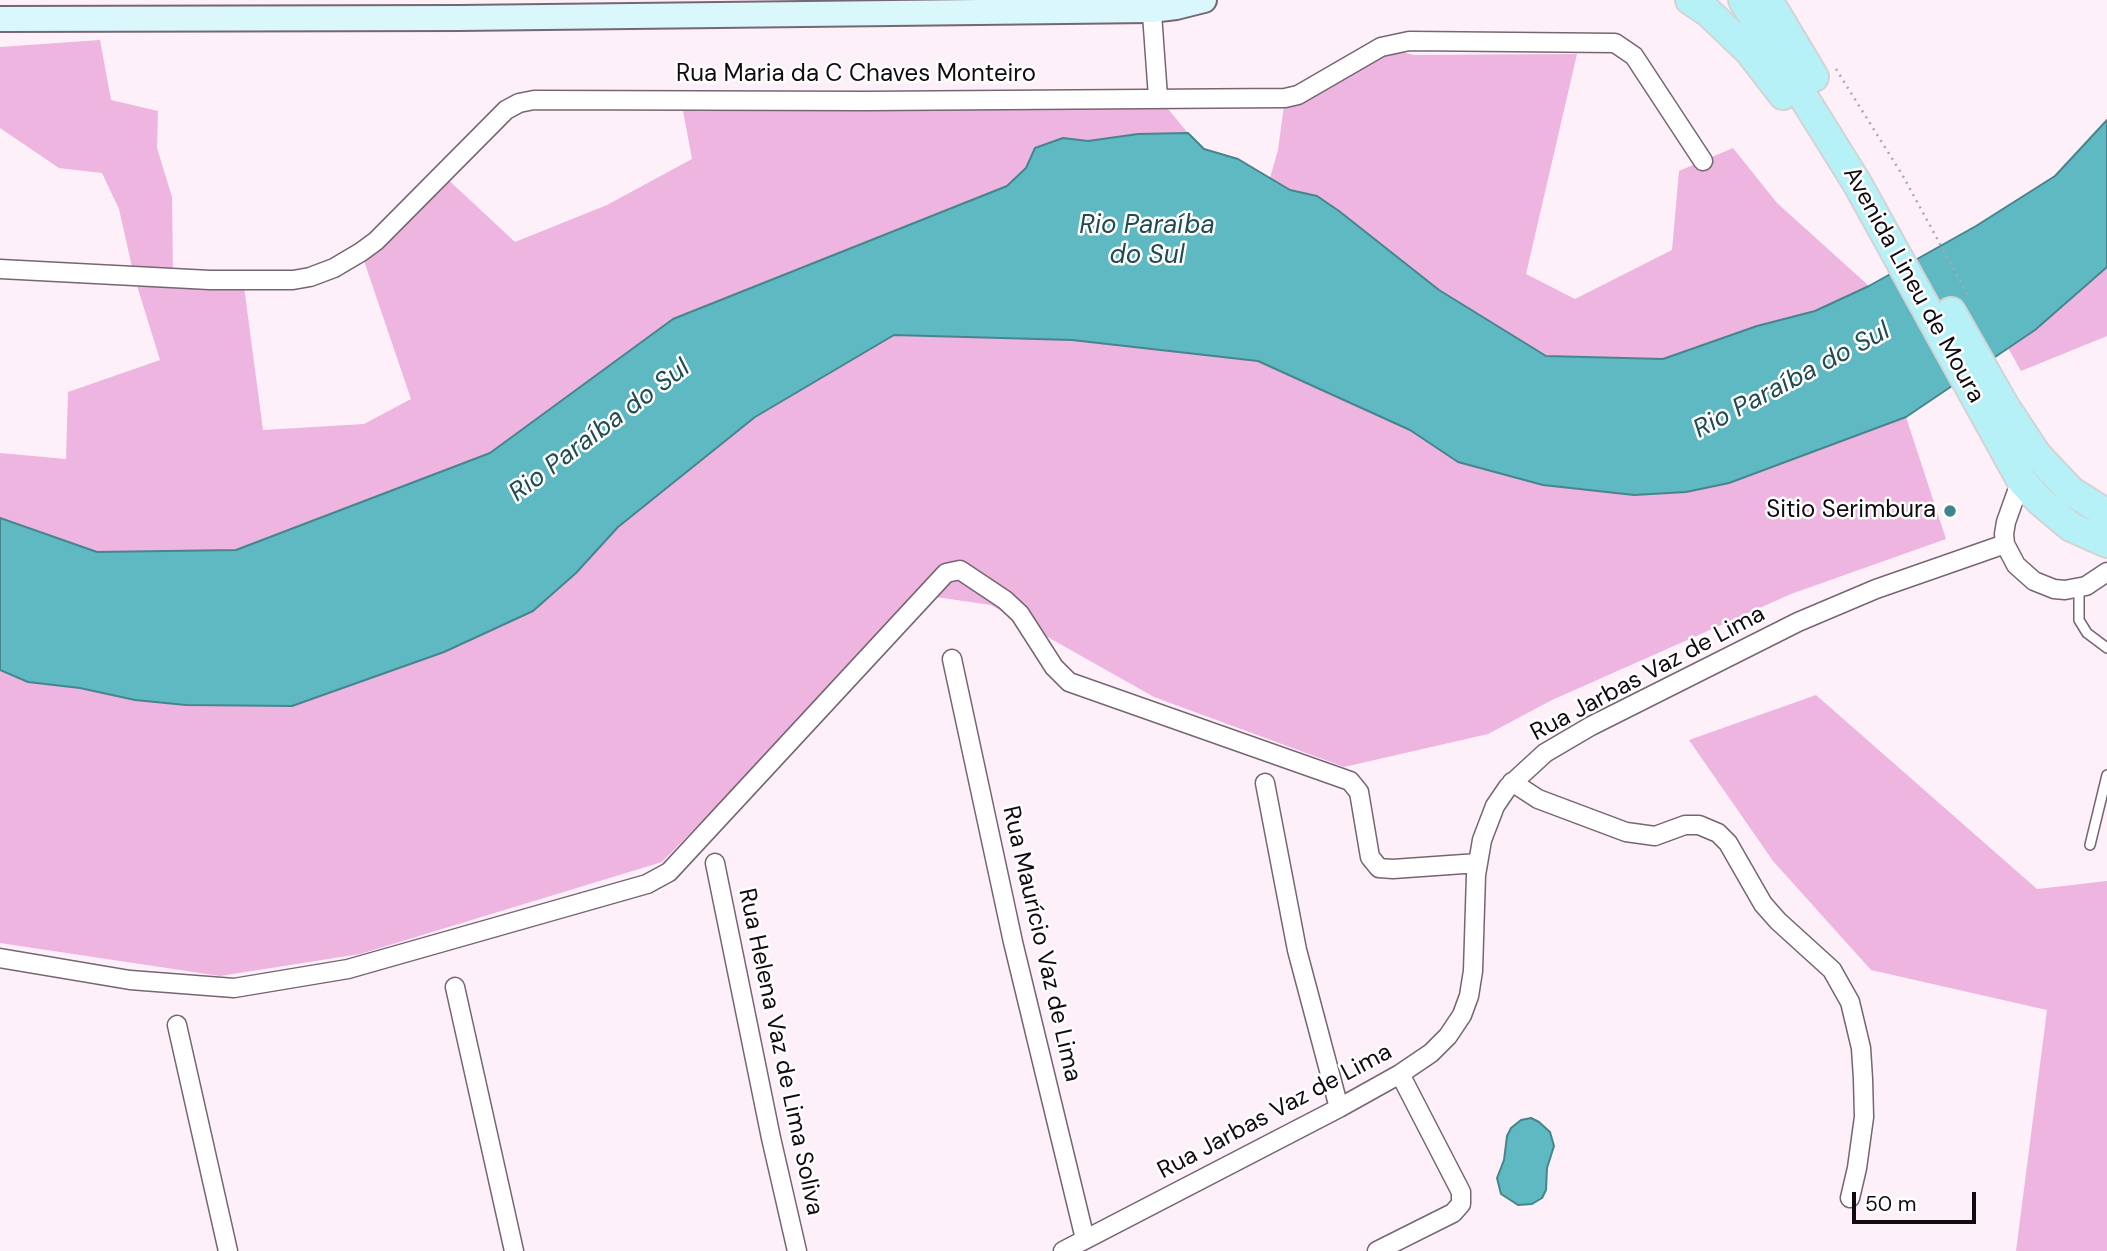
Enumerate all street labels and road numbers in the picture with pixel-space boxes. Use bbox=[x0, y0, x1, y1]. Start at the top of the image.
street label: Rua Maria da C Chaves Monteiro bbox=[676, 61, 1036, 89]
street label: Avenida Lineu de Moura bbox=[1836, 162, 1990, 408]
street label: Rua Jarbas Vaz de Lima bbox=[1526, 600, 1770, 748]
street label: Rua Maurício Vaz de Lima bbox=[995, 803, 1087, 1085]
street label: Rua Helena Vaz de Lima Soliva bbox=[731, 886, 829, 1218]
street label: Rua Jarbas Vaz de Lima bbox=[1153, 1038, 1397, 1186]

